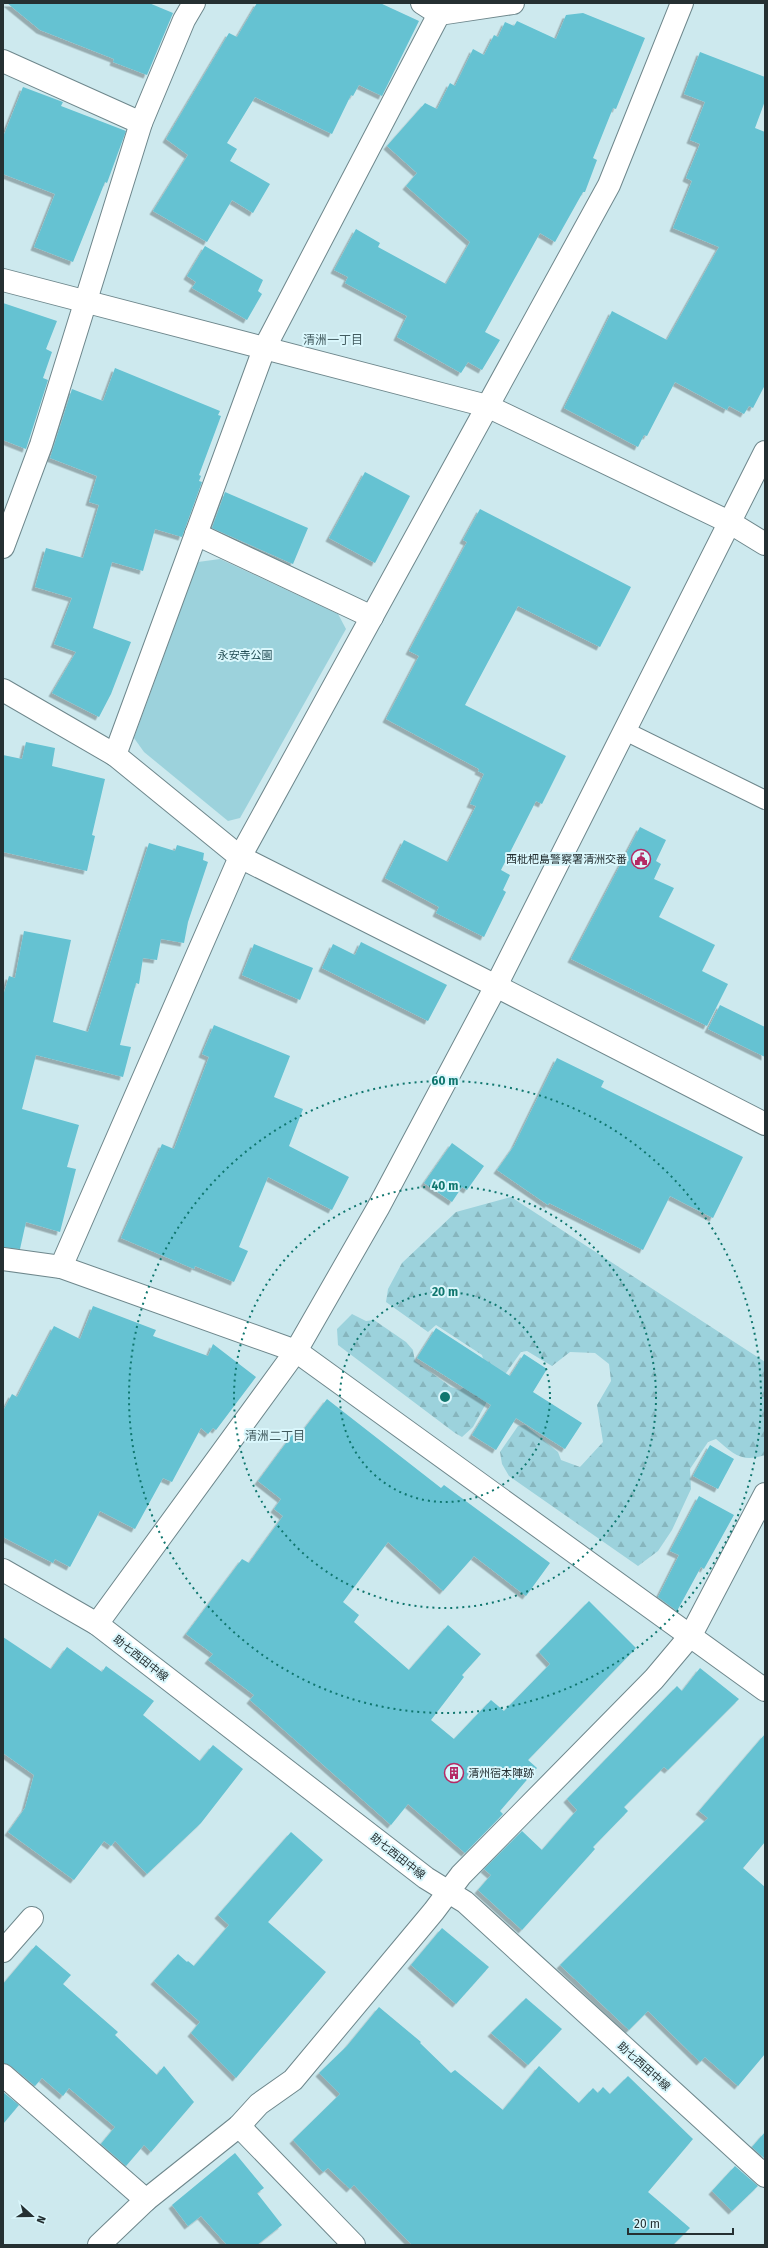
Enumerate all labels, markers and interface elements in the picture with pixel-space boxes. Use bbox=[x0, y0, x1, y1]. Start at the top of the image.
district label: 清洲一丁目 bbox=[303, 333, 363, 347]
park label: 永安寺公園 bbox=[218, 649, 273, 662]
public building icon: 西枇杷島警察署清洲交番 bbox=[630, 848, 652, 870]
place label: 西枇杷島警察署清洲交番 bbox=[506, 853, 627, 866]
text: 60 m bbox=[432, 1074, 458, 1088]
text: 40 m bbox=[432, 1179, 458, 1193]
text: 20 m bbox=[432, 1285, 458, 1299]
centre of rings bbox=[438, 1390, 452, 1404]
district label: 清洲二丁目 bbox=[245, 1429, 305, 1443]
street label: 助七西田中線 bbox=[111, 1633, 171, 1684]
building icon: 清州宿本陣跡 bbox=[443, 1762, 465, 1784]
place label: 清州宿本陣跡 bbox=[468, 1767, 534, 1780]
street label: 助七西田中線 bbox=[368, 1831, 428, 1882]
street label: 助七西田中線 bbox=[615, 2039, 673, 2093]
north arrow bbox=[12, 2196, 52, 2236]
scale bar bbox=[628, 2210, 733, 2236]
text: N bbox=[33, 2214, 48, 2225]
text: 20 m bbox=[634, 2217, 660, 2231]

